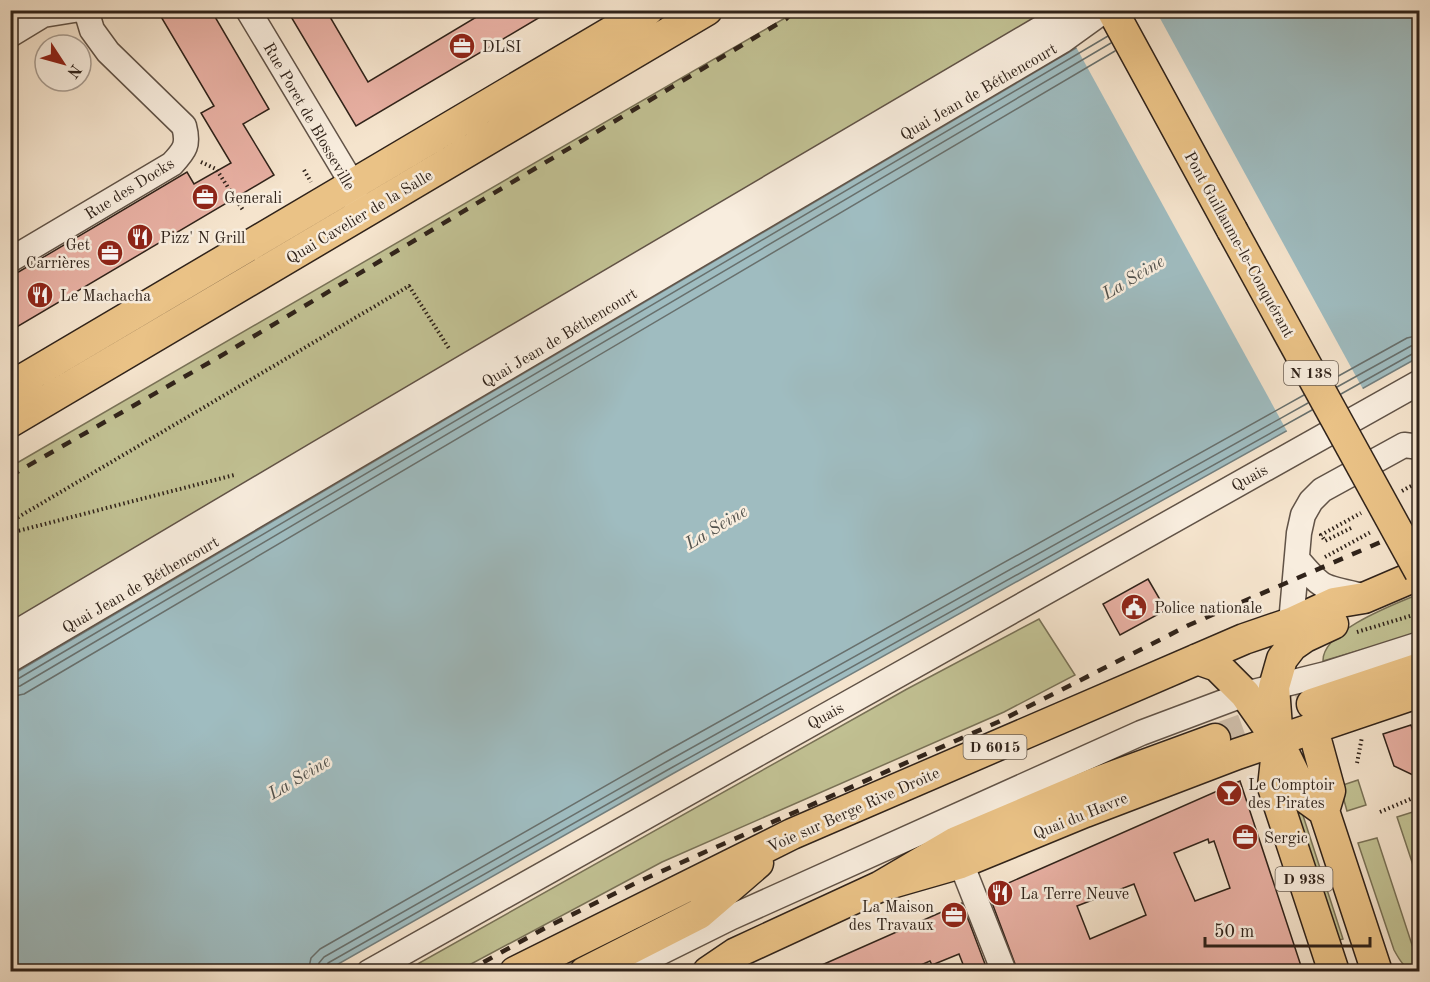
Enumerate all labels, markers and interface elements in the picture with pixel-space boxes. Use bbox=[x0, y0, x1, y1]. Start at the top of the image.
office icon: DLSI bbox=[447, 31, 477, 61]
north arrow bbox=[33, 33, 93, 93]
place label: DLSI bbox=[482, 40, 521, 56]
street label: Rue Poret de Blosseville bbox=[259, 41, 357, 193]
street label: Quai Jean de Béthencourt bbox=[898, 41, 1060, 144]
text: N bbox=[63, 61, 84, 81]
street label: Pont Guillaume-le-Conquérant bbox=[1180, 149, 1296, 341]
street label: Rue des Docks bbox=[83, 156, 177, 223]
street label: Quai Cavelier de la Salle bbox=[284, 168, 436, 268]
office icon: Generali bbox=[190, 182, 220, 212]
place label: Generali bbox=[224, 191, 282, 207]
restaurant icon: Pizz' N Grill bbox=[125, 222, 155, 252]
place label: Pizz' N Grill bbox=[160, 231, 245, 247]
place label: Get Carrières bbox=[26, 238, 90, 272]
office icon: Get Carrières bbox=[95, 238, 125, 268]
water label: La Seine bbox=[1098, 252, 1168, 304]
restaurant icon: Le Machacha bbox=[25, 280, 55, 310]
street label: Quai Jean de Béthencourt bbox=[480, 286, 641, 391]
place label: Le Machacha bbox=[60, 289, 151, 305]
road number: N 138 bbox=[1284, 361, 1338, 385]
street label: Quais bbox=[1229, 462, 1271, 495]
water label: La Seine bbox=[681, 502, 751, 554]
street label: Quai Jean de Béthencourt bbox=[60, 534, 222, 637]
public building icon: Police nationale bbox=[1119, 592, 1149, 622]
place label: Police nationale bbox=[1154, 601, 1262, 617]
street label: Quais bbox=[805, 700, 847, 733]
road number: D 6015 bbox=[964, 735, 1026, 759]
water label: La Seine bbox=[264, 752, 334, 804]
street label: Voie sur Berge Rive Droite bbox=[765, 766, 942, 856]
bar icon: Le Comptoir des Pirates bbox=[1214, 778, 1244, 808]
place label: Le Comptoir des Pirates bbox=[1248, 778, 1335, 812]
street label: Quai du Havre bbox=[1031, 791, 1130, 843]
office icon: Sergic bbox=[1230, 822, 1260, 852]
place label: Sergic bbox=[1264, 831, 1308, 847]
road number: D 938 bbox=[1276, 867, 1332, 891]
restaurant icon: La Terre Neuve bbox=[985, 878, 1015, 908]
place label: La Terre Neuve bbox=[1020, 887, 1129, 903]
place label: La Maison des Travaux bbox=[849, 900, 934, 934]
office icon: La Maison des Travaux bbox=[939, 900, 969, 930]
scale bar bbox=[1205, 910, 1370, 948]
text: 50 m bbox=[1214, 923, 1254, 941]

